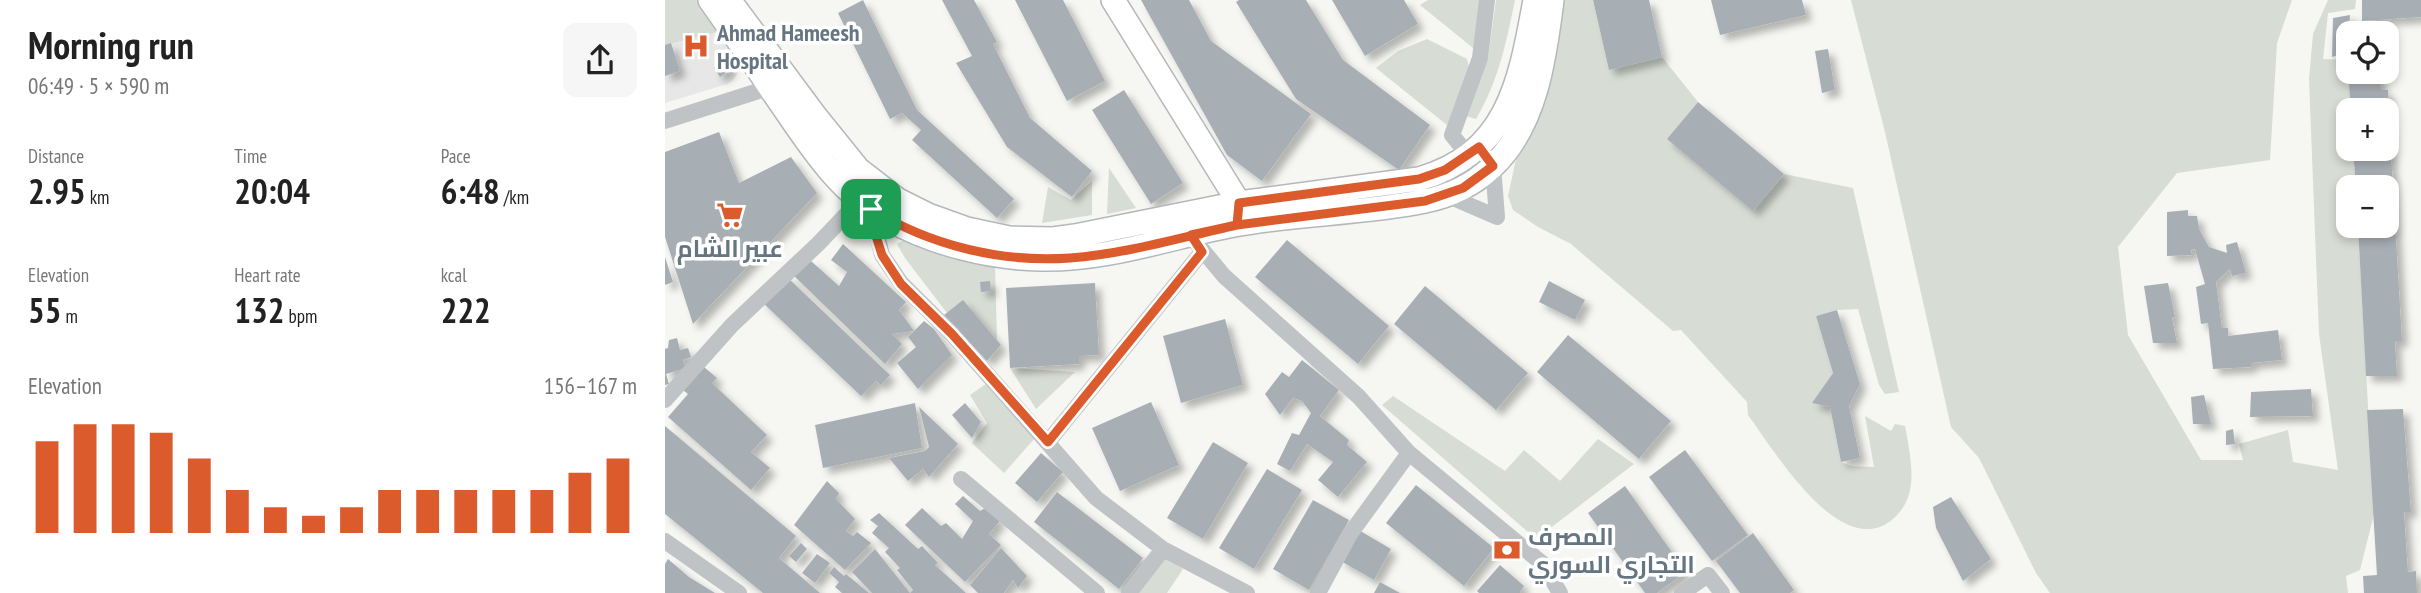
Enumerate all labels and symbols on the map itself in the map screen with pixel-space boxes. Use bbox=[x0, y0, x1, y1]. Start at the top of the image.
place label: Ahmad Hameesh Hospital bbox=[716, 17, 860, 76]
hospital icon: Ahmad Hameesh Hospital bbox=[681, 31, 711, 61]
pin bbox=[841, 179, 901, 239]
supermarket icon: عبير الشام bbox=[715, 200, 745, 230]
place label: عبير الشام bbox=[677, 233, 783, 265]
place label: المصرف التجاري السوري bbox=[1528, 521, 1695, 584]
bank icon: المصرف التجاري السوري bbox=[1492, 535, 1522, 565]

